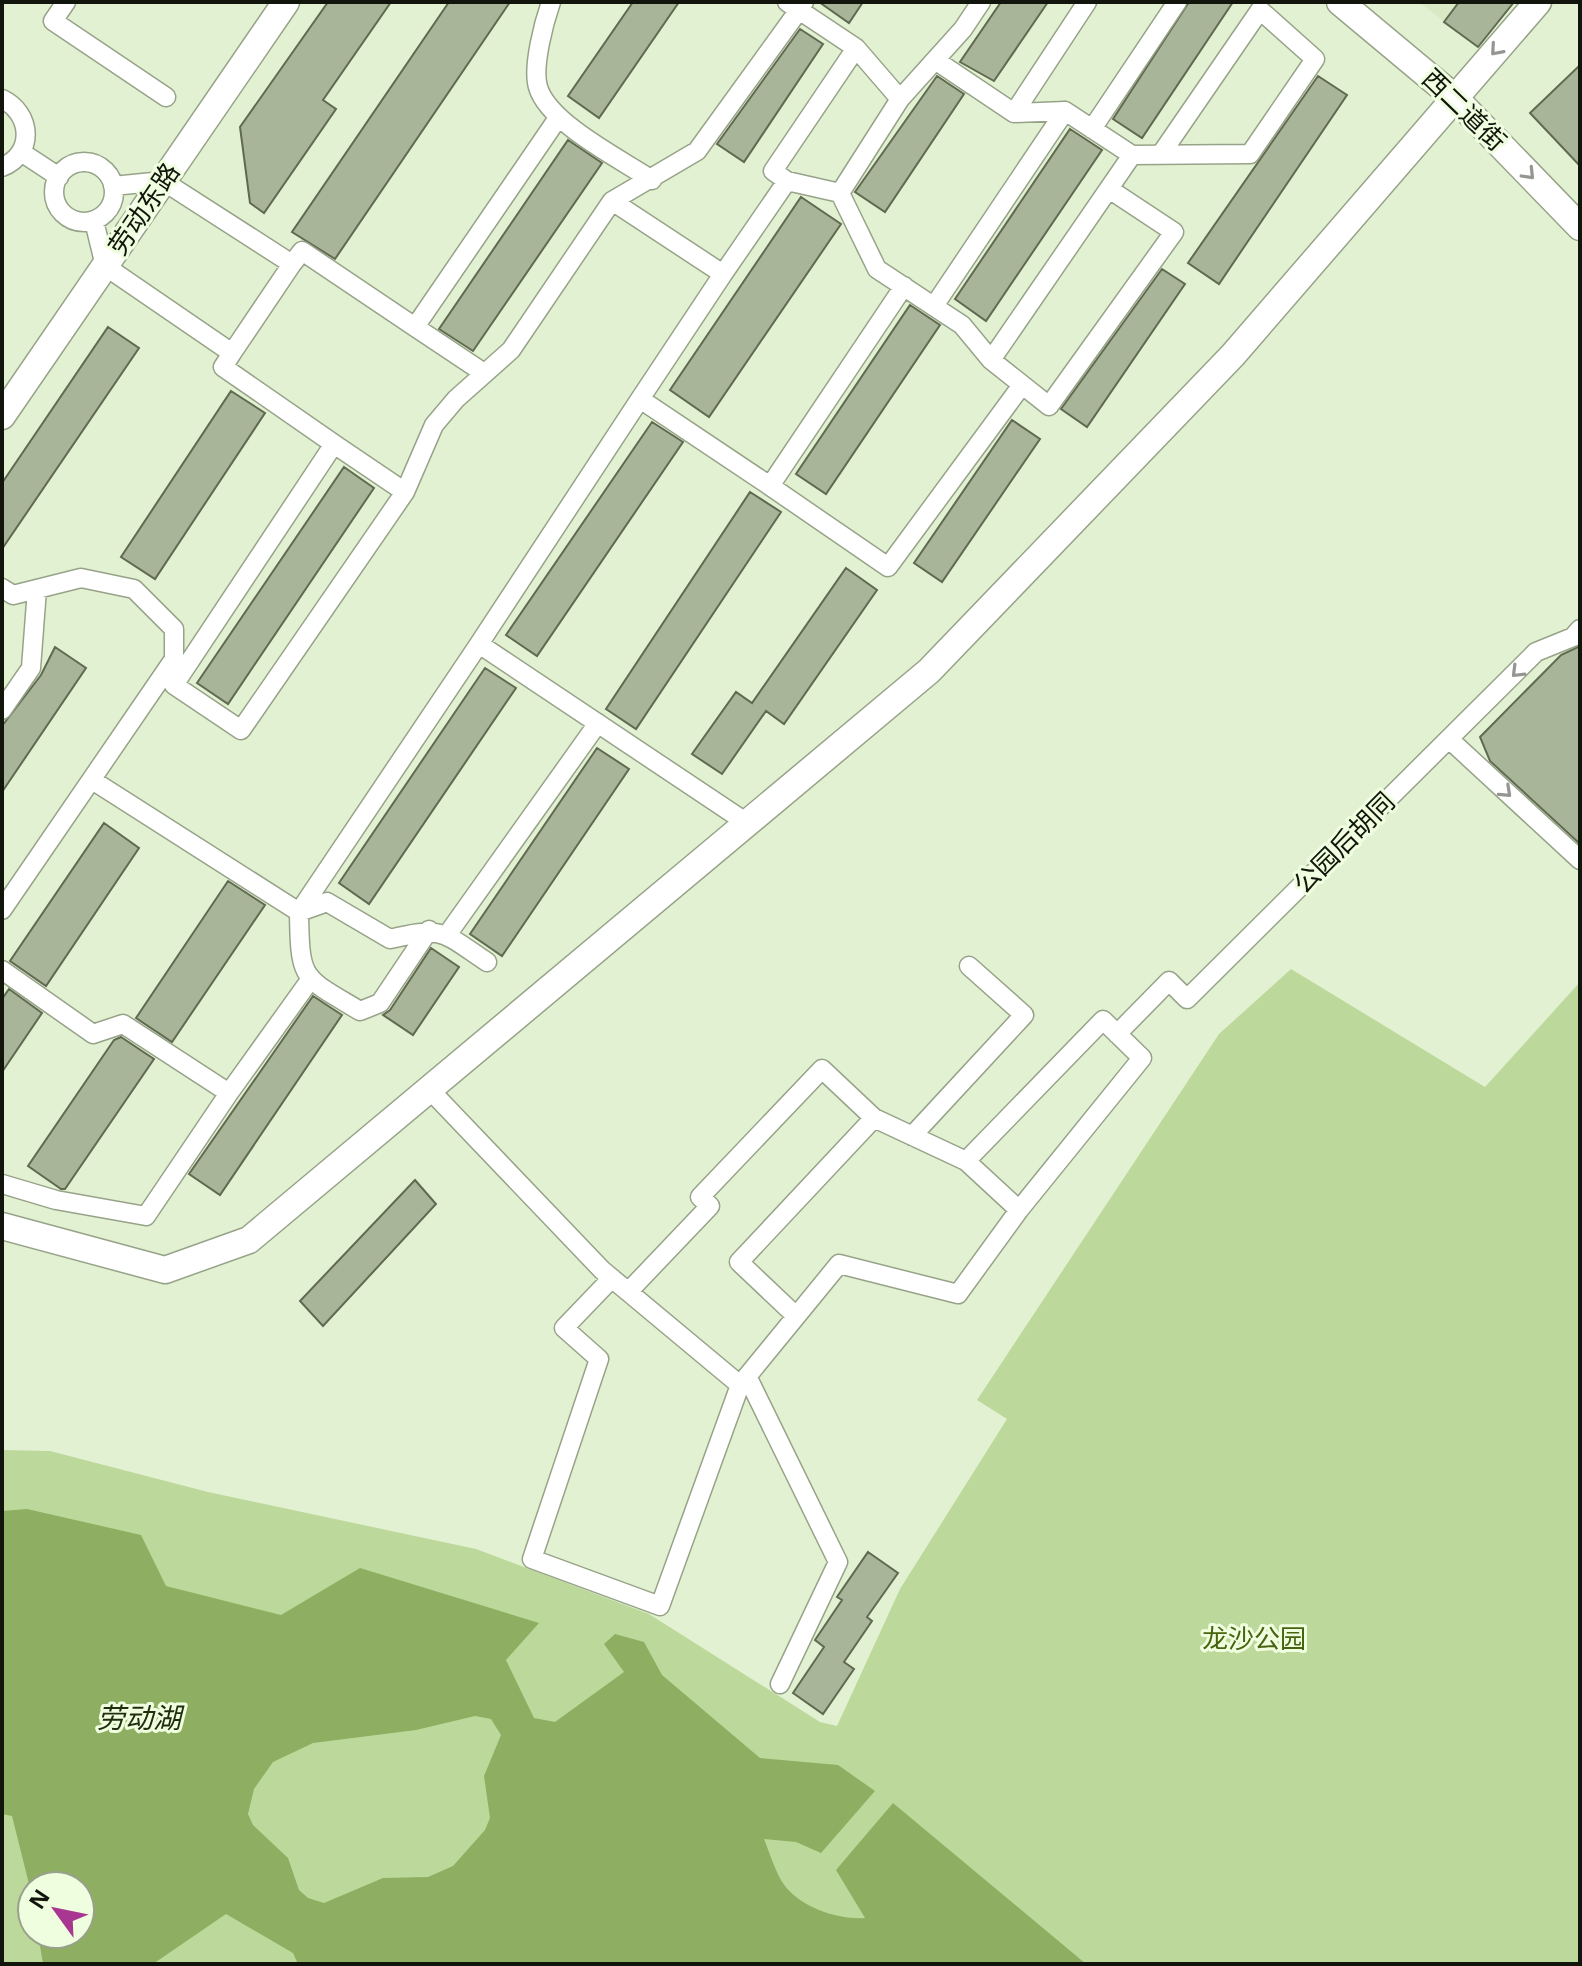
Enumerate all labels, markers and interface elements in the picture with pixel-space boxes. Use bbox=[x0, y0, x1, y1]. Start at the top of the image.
one-way arrow bbox=[1491, 41, 1506, 55]
street label: 西二道街 bbox=[1415, 60, 1515, 158]
street label: 劳动东路 bbox=[99, 155, 187, 262]
one-way arrow bbox=[1519, 165, 1534, 179]
one-way arrow bbox=[1511, 663, 1526, 677]
one-way arrow bbox=[1497, 782, 1512, 796]
street label: 公园后胡同 bbox=[1285, 784, 1402, 901]
park label: 龙沙公园 bbox=[1202, 1620, 1306, 1656]
water label: 劳动湖 bbox=[97, 1698, 185, 1736]
north arrow bbox=[16, 1870, 96, 1950]
text: N bbox=[21, 1883, 56, 1914]

